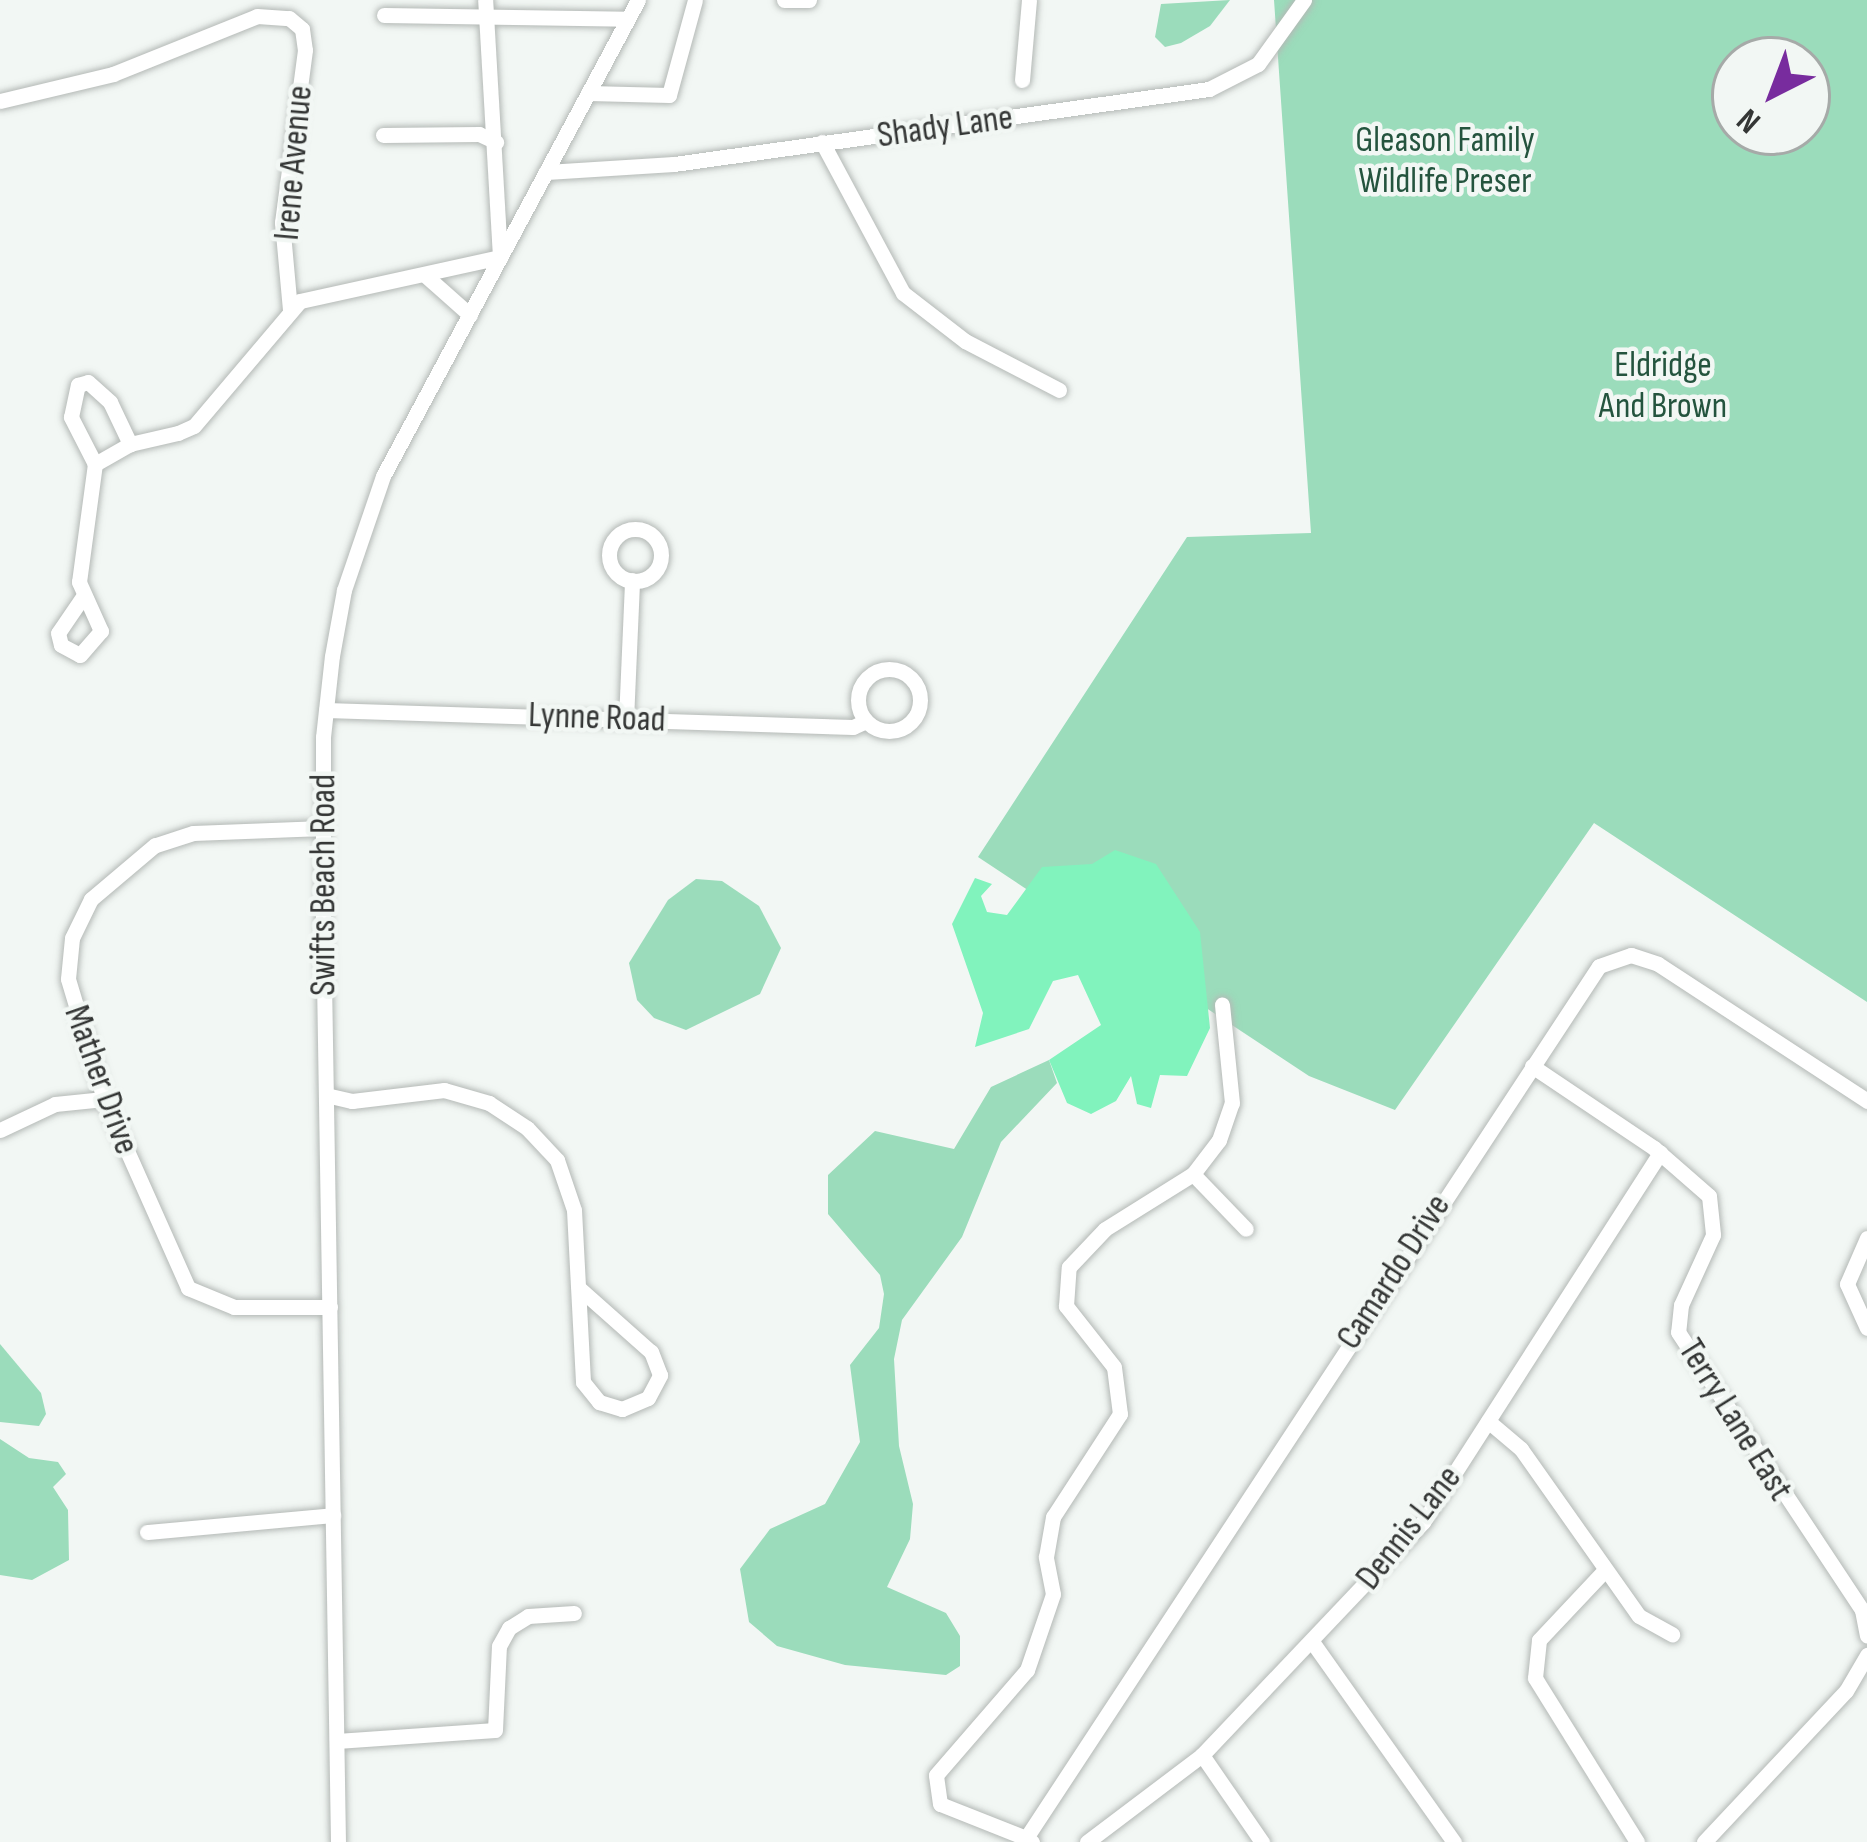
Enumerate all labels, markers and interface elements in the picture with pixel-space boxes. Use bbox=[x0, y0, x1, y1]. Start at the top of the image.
north arrow bbox=[1711, 36, 1831, 156]
street label: Irene Avenue bbox=[266, 84, 322, 242]
street label: Shady Lane bbox=[874, 96, 1016, 158]
text: N bbox=[1729, 100, 1769, 141]
park label: Gleason Family Wildlife Preser bbox=[1355, 118, 1535, 203]
park label: Eldridge And Brown bbox=[1599, 343, 1727, 428]
street label: Lynne Road bbox=[528, 694, 666, 742]
street label: Swifts Beach Road bbox=[302, 774, 346, 996]
street label: Mather Drive bbox=[54, 1000, 148, 1160]
street label: Camardo Drive bbox=[1328, 1186, 1460, 1358]
street label: Terry Lane East bbox=[1668, 1331, 1802, 1509]
street label: Dennis Lane bbox=[1347, 1457, 1471, 1599]

